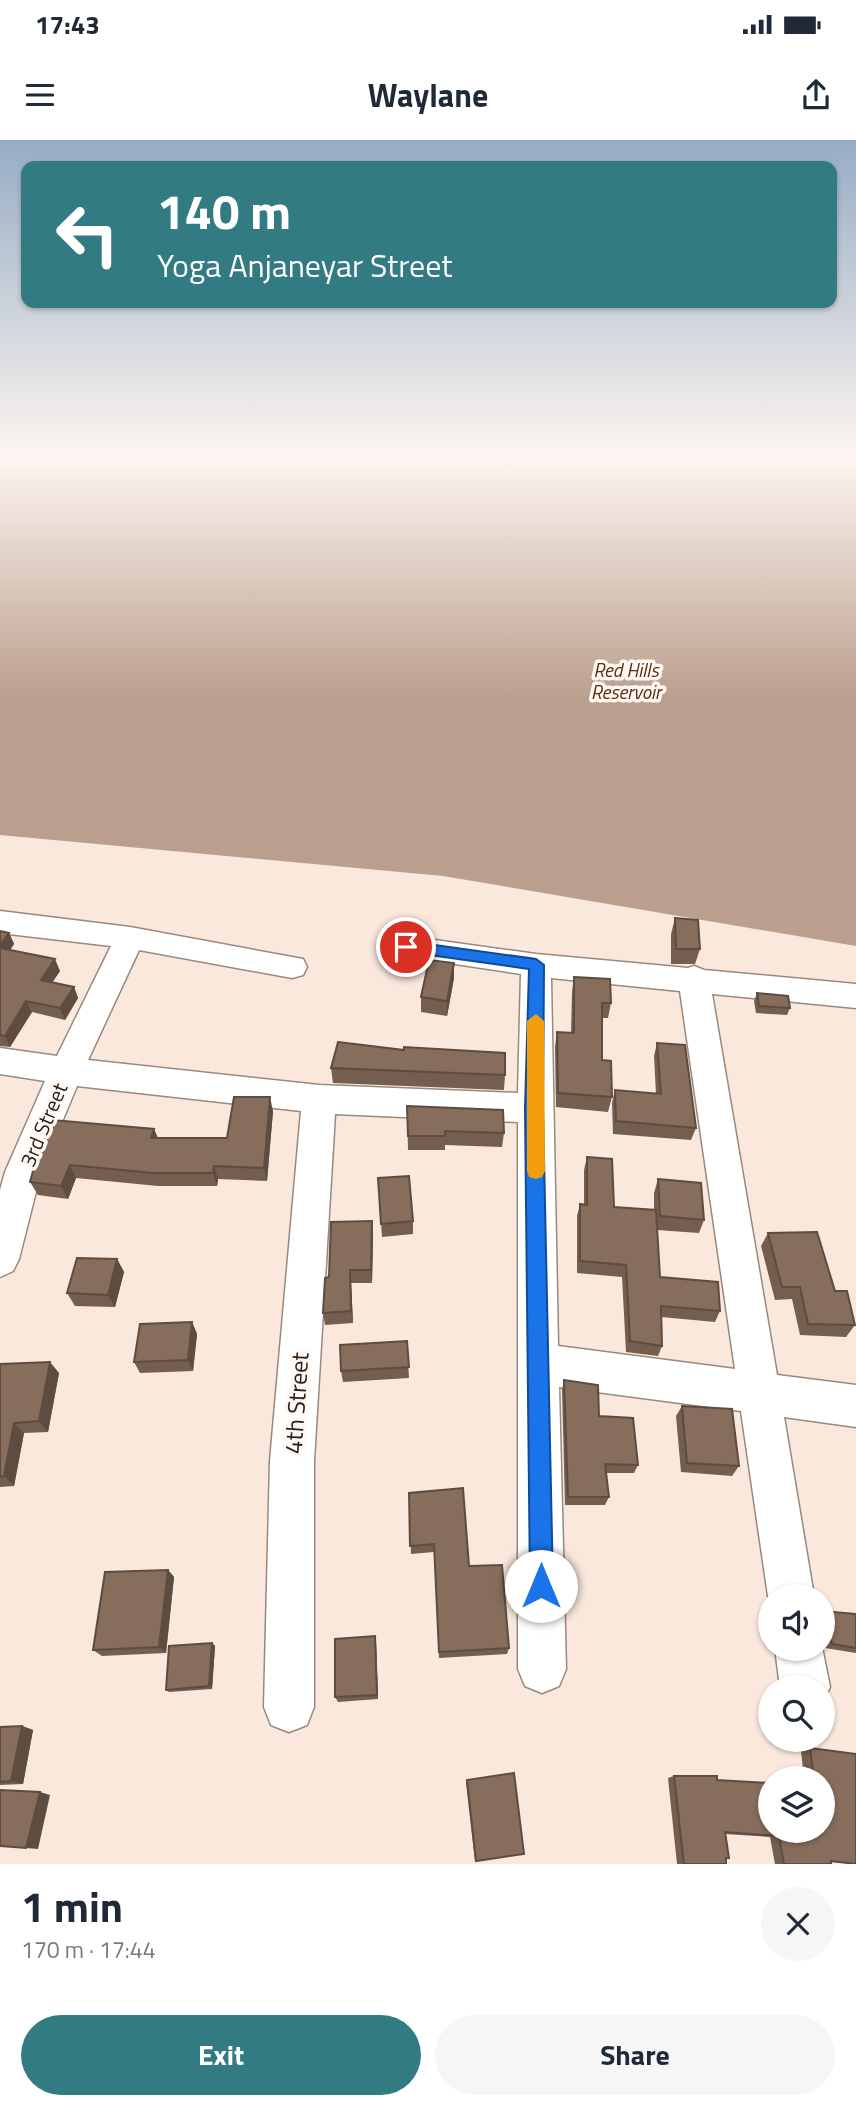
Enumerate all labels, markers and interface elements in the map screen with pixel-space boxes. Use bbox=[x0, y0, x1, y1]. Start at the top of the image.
text: 17:43 bbox=[35, 5, 100, 44]
text: Waylane bbox=[368, 71, 488, 119]
icon: menu bbox=[21, 76, 59, 114]
icon: share bbox=[797, 76, 835, 114]
text: 140 m bbox=[157, 173, 291, 248]
icon: left bbox=[42, 189, 133, 280]
text: Yoga Anjaneyar Street bbox=[157, 241, 453, 289]
water label: Red Hills Reservoir bbox=[591, 655, 663, 706]
pin bbox=[376, 917, 436, 977]
icon: arrive bbox=[387, 928, 425, 966]
street label: 3rd Street bbox=[11, 1077, 75, 1172]
street label: 4th Street bbox=[274, 1350, 318, 1455]
position arrow bbox=[504, 1549, 578, 1623]
map controls bbox=[758, 1584, 835, 1843]
button: sound bbox=[758, 1584, 835, 1661]
button: search bbox=[758, 1675, 835, 1752]
button: layers bbox=[758, 1766, 835, 1843]
text: 1 min bbox=[21, 1874, 123, 1938]
button: close bbox=[761, 1887, 835, 1961]
text: 170 m · 17:44 bbox=[21, 1932, 156, 1967]
button: Exit bbox=[21, 2015, 421, 2095]
button: Share bbox=[435, 2015, 835, 2095]

